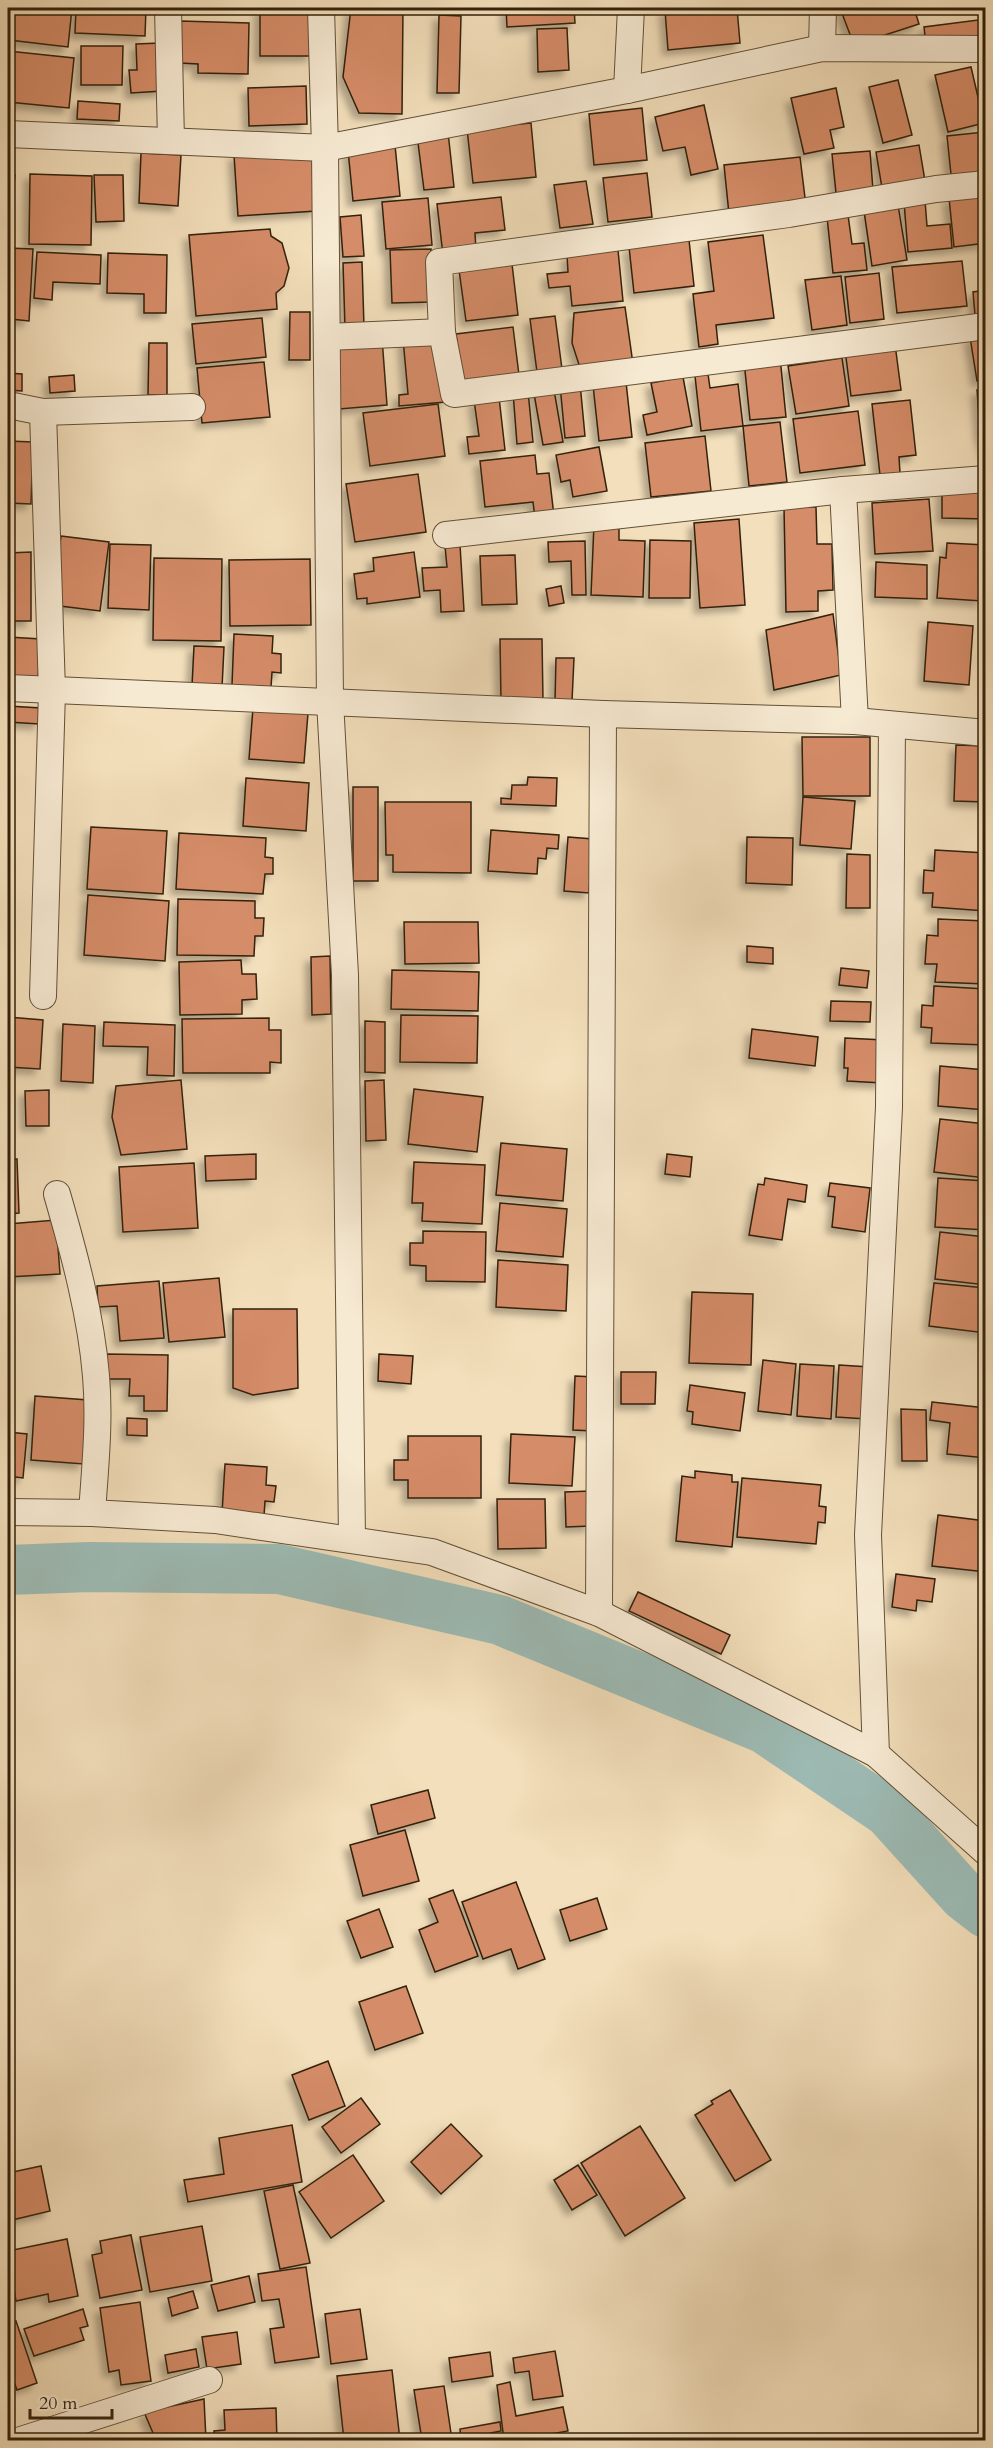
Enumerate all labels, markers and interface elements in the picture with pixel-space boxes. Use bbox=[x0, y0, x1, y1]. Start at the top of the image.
scale bar bbox=[30, 2382, 112, 2420]
text: 20 m bbox=[39, 2391, 78, 2416]

